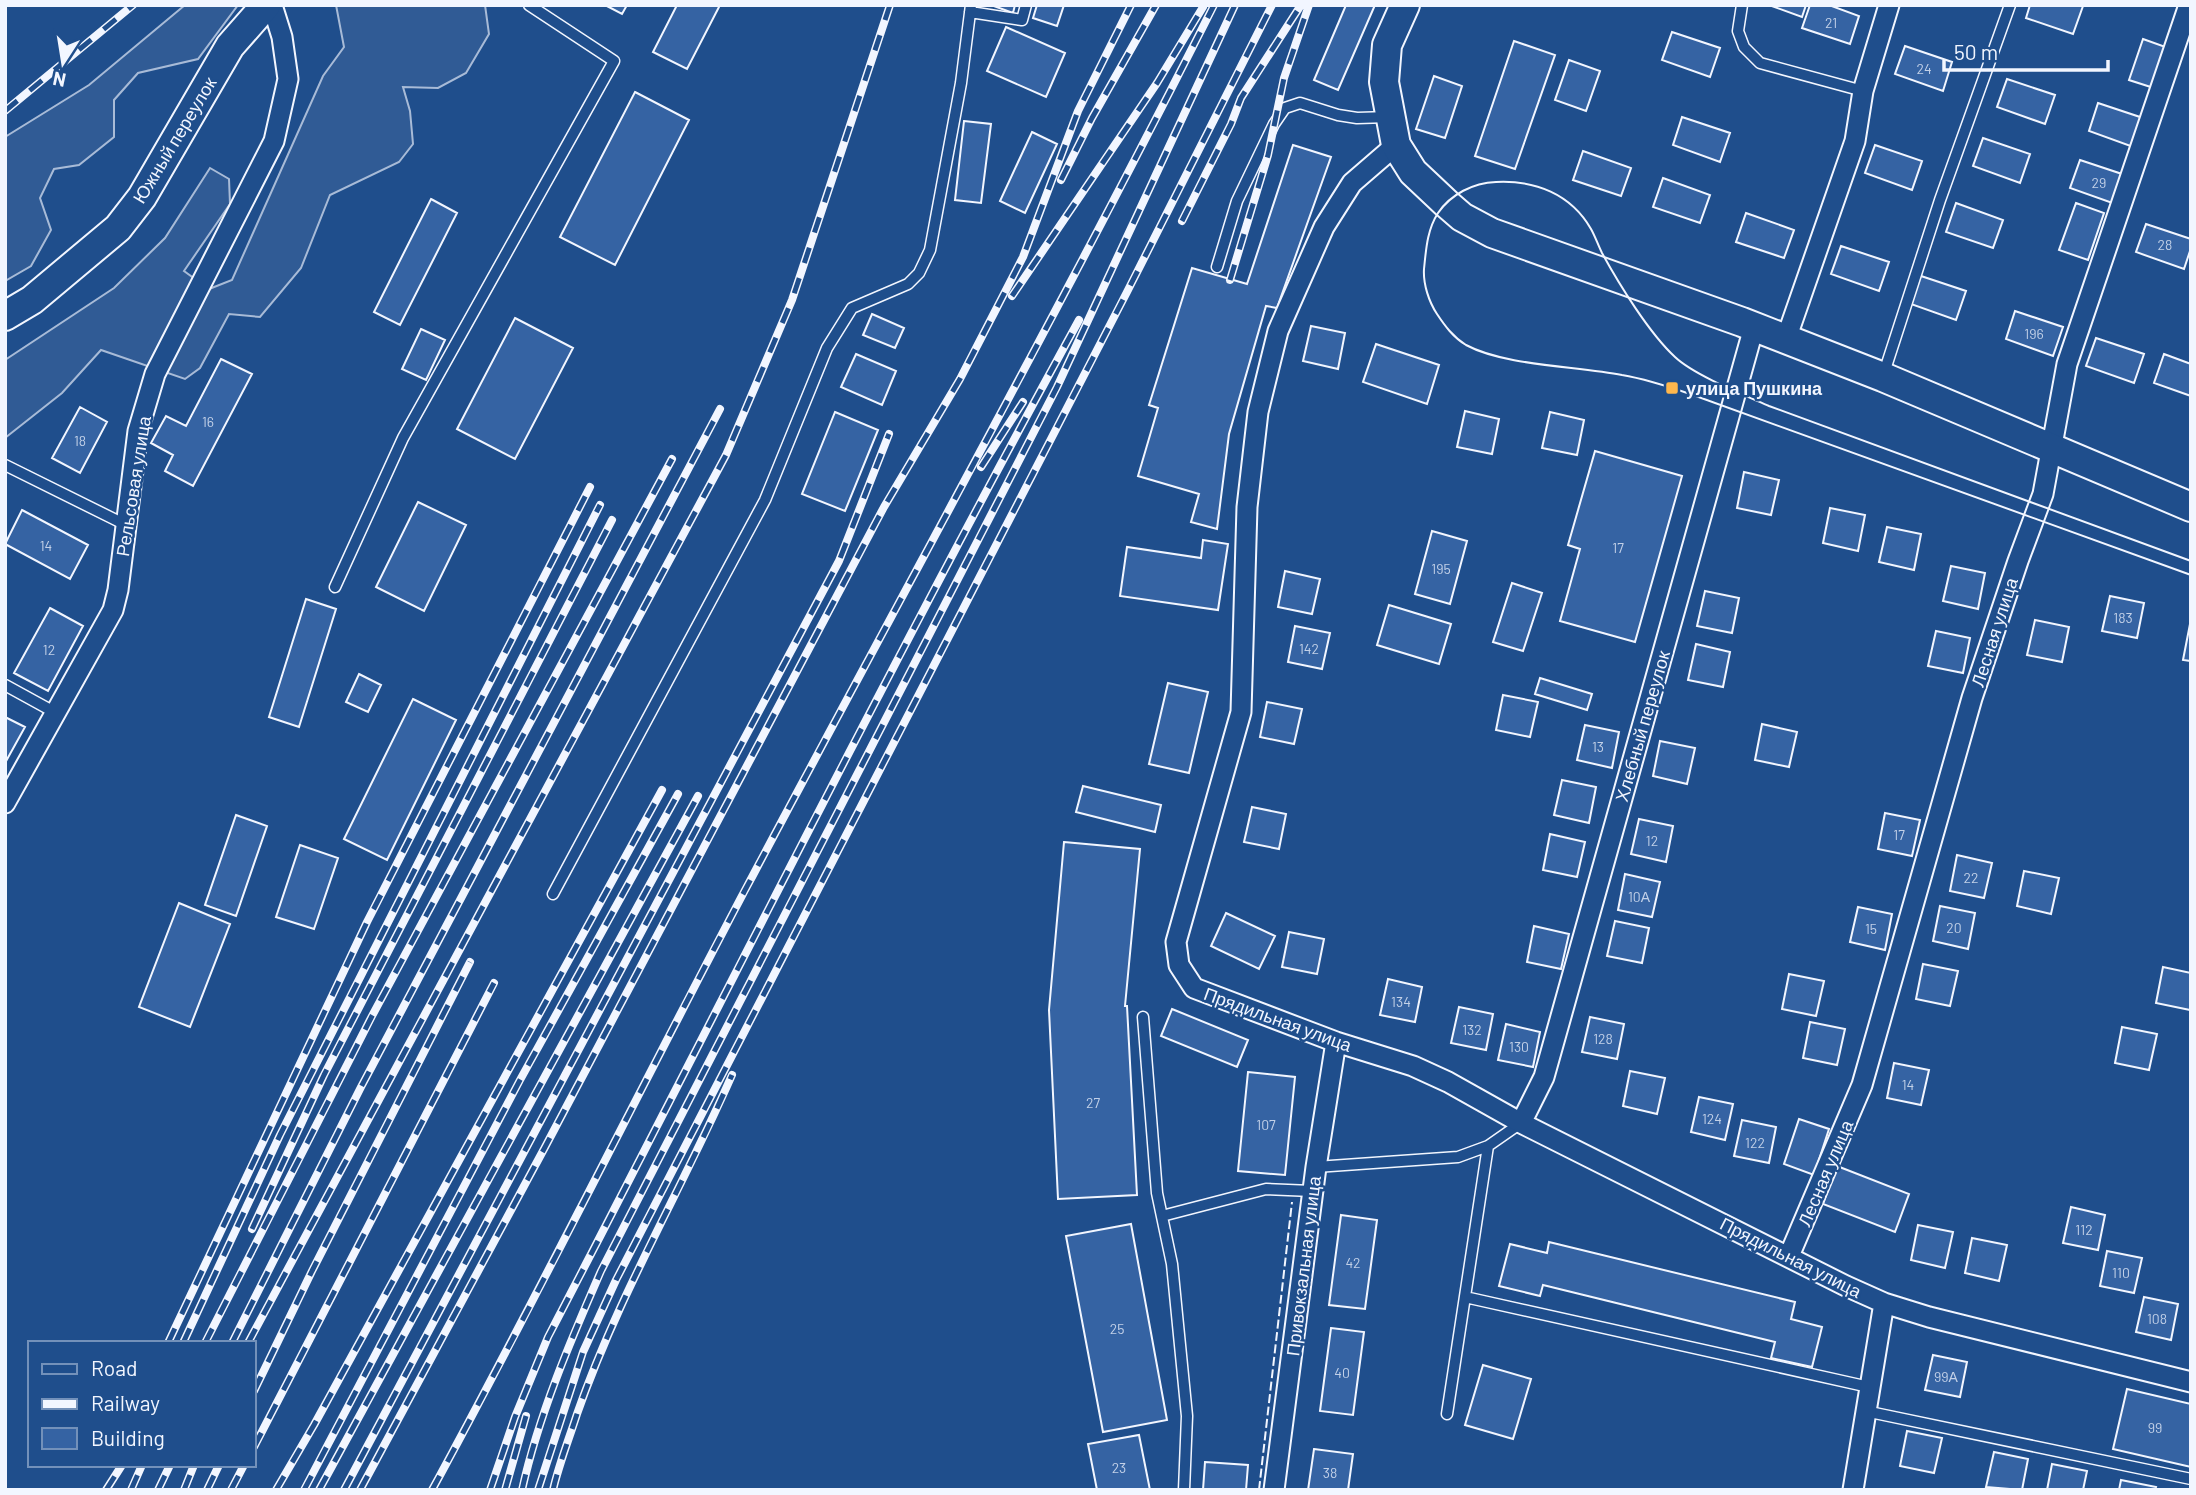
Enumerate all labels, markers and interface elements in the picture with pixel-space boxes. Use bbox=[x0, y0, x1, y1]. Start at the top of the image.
house number: 21 bbox=[1825, 14, 1837, 31]
north arrow bbox=[28, 28, 98, 98]
scale bar bbox=[1944, 28, 2108, 72]
text: 50 m bbox=[1954, 39, 1998, 64]
house number: 24 bbox=[1916, 60, 1932, 77]
text: N bbox=[51, 68, 68, 93]
street label: Южный переулок bbox=[128, 73, 220, 207]
house number: 29 bbox=[2092, 174, 2106, 191]
house number: 28 bbox=[2158, 236, 2172, 253]
house number: 196 bbox=[2024, 325, 2044, 342]
place label: улица Пушкина bbox=[1686, 377, 1823, 399]
marker: улица Пушкина bbox=[1664, 380, 1680, 396]
street label: Рельсовая улица bbox=[111, 413, 155, 558]
house number: 16 bbox=[202, 413, 214, 430]
house number: 18 bbox=[74, 432, 86, 449]
house number: 14 bbox=[40, 537, 52, 554]
house number: 17 bbox=[1612, 539, 1624, 556]
house number: 195 bbox=[1431, 560, 1451, 577]
street label: Лесная улица bbox=[1966, 574, 2022, 689]
house number: 183 bbox=[2113, 609, 2133, 626]
house number: 142 bbox=[1299, 640, 1319, 657]
house number: 12 bbox=[43, 641, 55, 658]
street label: Хлебный переулок bbox=[1610, 648, 1674, 804]
house number: 13 bbox=[1592, 738, 1604, 755]
house number: 17 bbox=[1893, 826, 1905, 843]
house number: 12 bbox=[1646, 832, 1658, 849]
house number: 22 bbox=[1963, 869, 1979, 886]
house number: 10А bbox=[1628, 888, 1651, 905]
house number: 20 bbox=[1946, 919, 1962, 936]
house number: 15 bbox=[1865, 920, 1877, 937]
street label: Прядильная улица bbox=[1201, 982, 1356, 1056]
house number: 134 bbox=[1391, 993, 1411, 1010]
house number: 132 bbox=[1462, 1021, 1482, 1038]
house number: 128 bbox=[1593, 1030, 1613, 1047]
house number: 130 bbox=[1509, 1038, 1529, 1055]
house number: 14 bbox=[1902, 1076, 1914, 1093]
house number: 27 bbox=[1086, 1094, 1100, 1111]
house number: 124 bbox=[1702, 1110, 1722, 1127]
house number: 107 bbox=[1256, 1116, 1276, 1133]
street label: Лесная улица bbox=[1793, 1116, 1858, 1230]
house number: 122 bbox=[1745, 1134, 1765, 1151]
street label: Привокзальная улица bbox=[1281, 1174, 1325, 1357]
street label: Прядильная улица bbox=[1717, 1212, 1866, 1303]
house number: 112 bbox=[2075, 1221, 2093, 1238]
house number: 42 bbox=[1345, 1254, 1361, 1271]
house number: 110 bbox=[2112, 1264, 2130, 1281]
house number: 108 bbox=[2147, 1310, 2167, 1327]
house number: 25 bbox=[1110, 1320, 1124, 1337]
legend bbox=[28, 1341, 256, 1467]
text: Road bbox=[91, 1355, 137, 1380]
house number: 40 bbox=[1334, 1364, 1350, 1381]
house number: 99А bbox=[1934, 1368, 1959, 1385]
text: Railway bbox=[91, 1390, 160, 1415]
house number: 99 bbox=[2148, 1419, 2162, 1436]
text: Building bbox=[91, 1425, 165, 1450]
house number: 23 bbox=[1112, 1459, 1126, 1476]
house number: 38 bbox=[1323, 1464, 1337, 1481]

